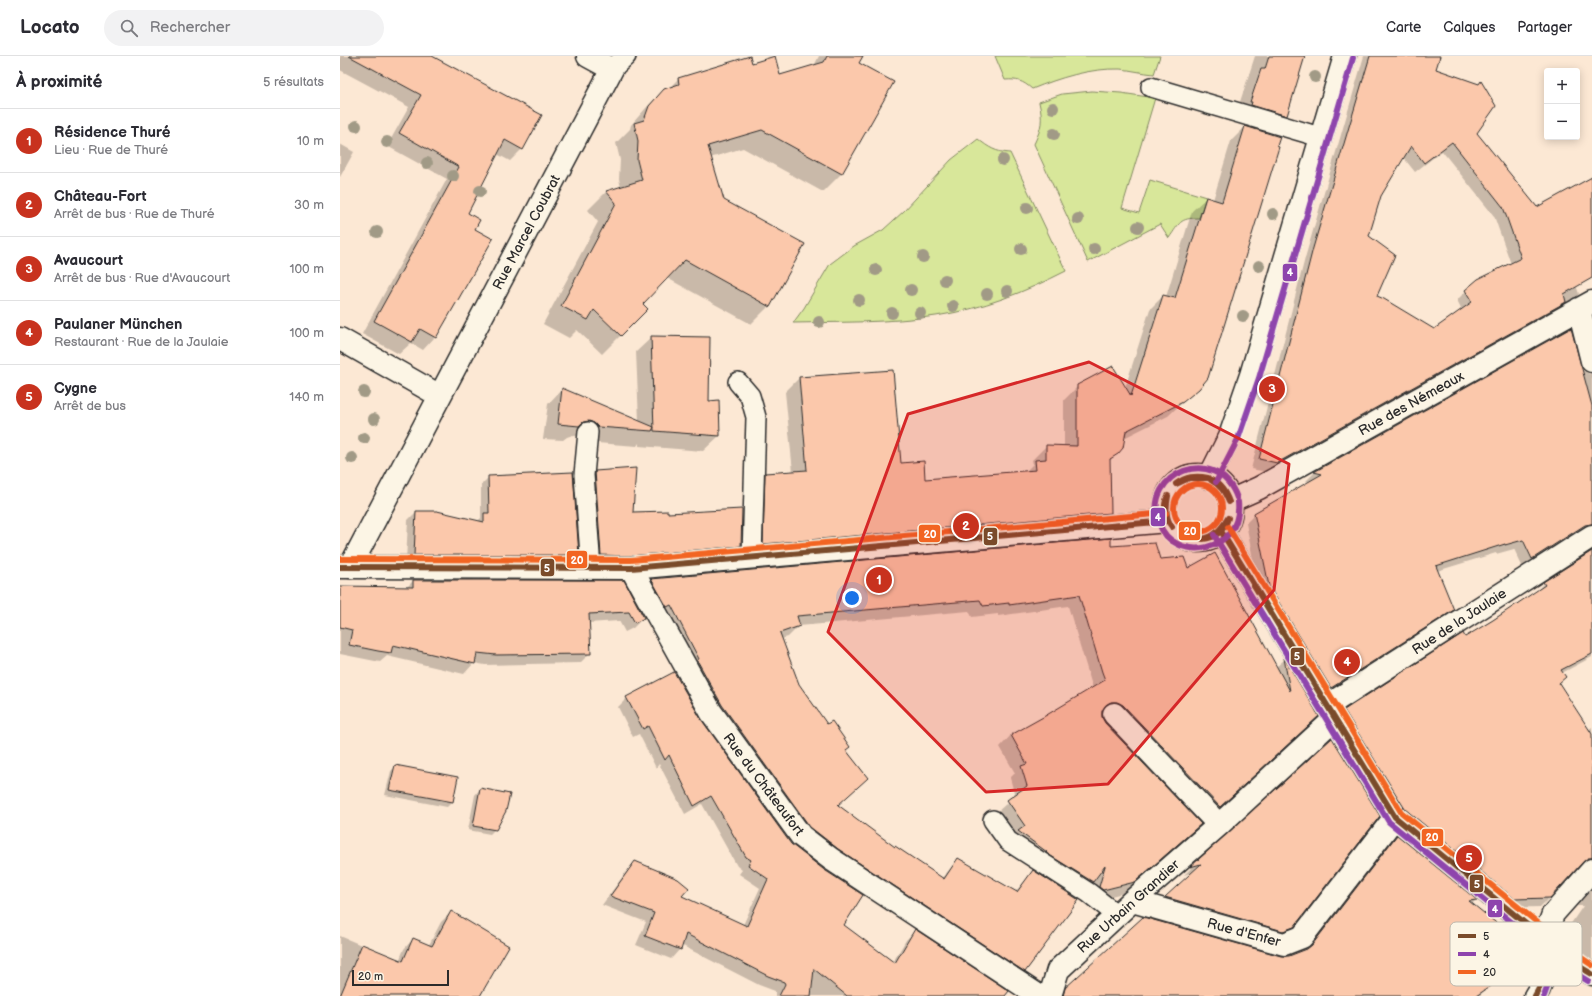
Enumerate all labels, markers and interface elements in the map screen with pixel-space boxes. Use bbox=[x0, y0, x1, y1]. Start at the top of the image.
search box bbox=[104, 10, 384, 46]
text: Locato bbox=[20, 16, 80, 39]
icon: search bbox=[118, 17, 140, 39]
text: Rechercher bbox=[150, 18, 230, 37]
text: Carte bbox=[1386, 19, 1421, 36]
text: Calques bbox=[1443, 19, 1495, 36]
text: Partager bbox=[1517, 19, 1572, 36]
map controls bbox=[1544, 68, 1580, 140]
button: + bbox=[1544, 68, 1580, 104]
text: À proximité bbox=[16, 72, 102, 92]
text: 5 résultats bbox=[263, 74, 324, 90]
button: − bbox=[1544, 104, 1580, 140]
text: Résidence Thuré bbox=[54, 123, 170, 142]
text: 1 bbox=[26, 133, 32, 149]
text: 10 m bbox=[297, 133, 324, 149]
text: Lieu · Rue de Thuré bbox=[54, 142, 168, 158]
street label: Rue Marcel Coubrat bbox=[489, 171, 564, 293]
text: Château-Fort bbox=[54, 187, 146, 206]
text: 2 bbox=[25, 197, 33, 213]
text: 30 m bbox=[294, 197, 324, 213]
text: Arrêt de bus · Rue de Thuré bbox=[54, 206, 214, 222]
text: Avaucourt bbox=[54, 251, 123, 270]
text: 3 bbox=[25, 261, 33, 277]
text: 100 m bbox=[289, 261, 324, 277]
line badge: 4 bbox=[1282, 263, 1298, 282]
text: 4 bbox=[1287, 266, 1294, 279]
text: Arrêt de bus · Rue d'Avaucourt bbox=[54, 270, 230, 286]
text: Paulaner München bbox=[54, 315, 182, 334]
text: 4 bbox=[25, 325, 33, 341]
text: 100 m bbox=[289, 325, 324, 341]
text: Restaurant · Rue de la Jaulaie bbox=[54, 334, 229, 350]
street label: Rue des Némeaux bbox=[1356, 367, 1467, 439]
pin: 3 bbox=[1259, 374, 1285, 404]
text: Cygne bbox=[54, 379, 97, 398]
text: 5 bbox=[25, 389, 33, 405]
text: 140 m bbox=[289, 389, 324, 405]
text: Arrêt de bus bbox=[54, 398, 126, 414]
line badge: 4 bbox=[1150, 507, 1166, 527]
pin: 2 bbox=[953, 511, 979, 541]
text: 4 bbox=[1155, 511, 1162, 524]
line badge: 20 bbox=[1178, 521, 1201, 541]
line badge: 20 bbox=[918, 524, 941, 543]
text: 20 bbox=[1183, 525, 1197, 538]
line badge: 5 bbox=[983, 527, 998, 546]
text: 20 bbox=[923, 528, 937, 541]
text: 5 bbox=[987, 530, 994, 543]
line badge: 20 bbox=[566, 550, 588, 569]
text: 20 bbox=[570, 554, 584, 567]
line badge: 5 bbox=[540, 558, 555, 577]
text: 5 bbox=[544, 562, 551, 575]
pin: 1 bbox=[866, 565, 892, 595]
street label: Rue de la Jaulaie bbox=[1409, 585, 1510, 658]
your location bbox=[842, 588, 862, 608]
line badge: 5 bbox=[1290, 647, 1305, 666]
pin: 4 bbox=[1334, 647, 1360, 677]
text: 5 bbox=[1294, 650, 1301, 663]
street label: Rue du Châteaufort bbox=[719, 730, 808, 840]
line badge: 20 bbox=[1421, 828, 1444, 847]
text: 20 bbox=[1425, 831, 1439, 844]
pin: 5 bbox=[1456, 843, 1482, 873]
street label: Rue Urbain Grandier bbox=[1074, 855, 1184, 957]
line badge: 5 bbox=[1469, 874, 1484, 893]
text: 5 bbox=[1474, 878, 1481, 891]
line badge: 4 bbox=[1487, 899, 1503, 918]
text: 4 bbox=[1492, 903, 1499, 916]
street label: Rue d'Enfer bbox=[1205, 915, 1283, 951]
legend bbox=[1450, 922, 1582, 986]
text: 5 bbox=[1483, 930, 1489, 943]
text: 4 bbox=[1483, 948, 1490, 961]
text: 20 bbox=[1483, 966, 1496, 979]
scale bar bbox=[352, 968, 449, 987]
text: 20 m bbox=[358, 970, 383, 983]

